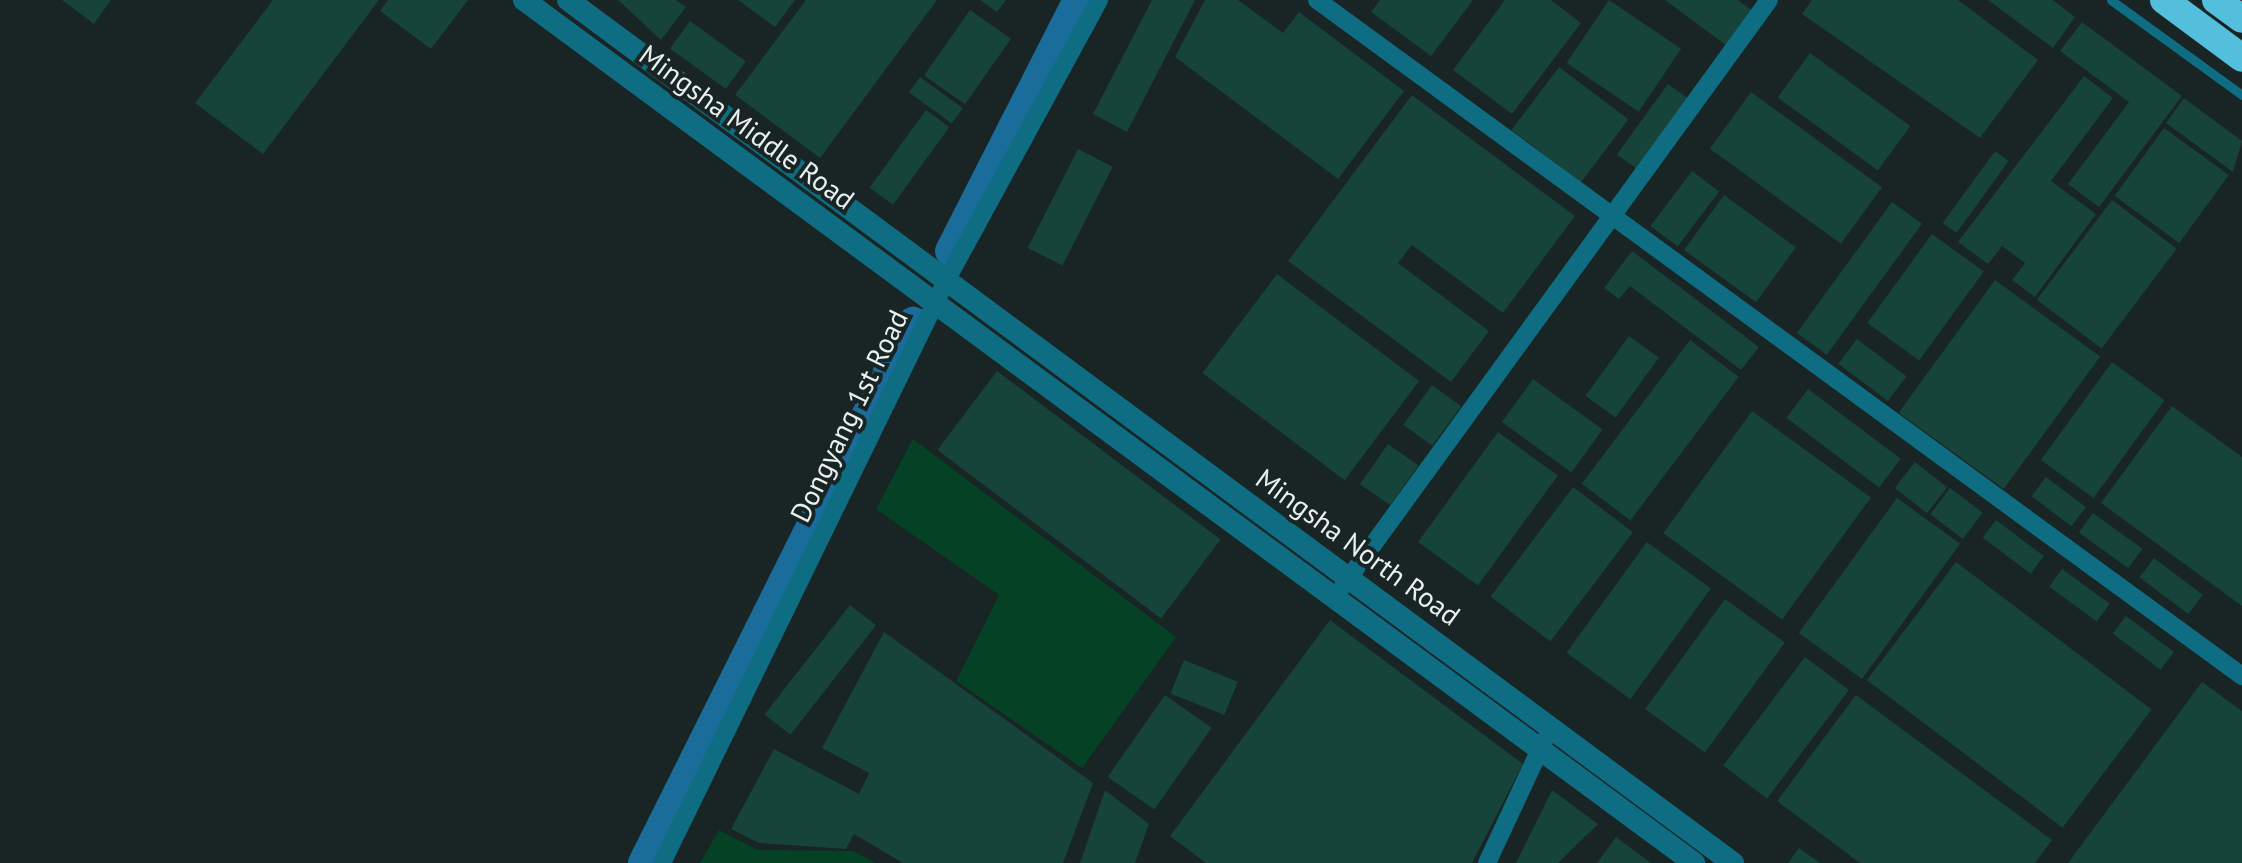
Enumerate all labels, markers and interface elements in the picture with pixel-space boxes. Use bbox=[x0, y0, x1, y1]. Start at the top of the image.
street label: Mingsha Middle Road bbox=[633, 38, 861, 216]
street label: Dongyang 1st Road bbox=[783, 304, 915, 528]
street label: Mingsha North Road bbox=[1249, 462, 1467, 632]

